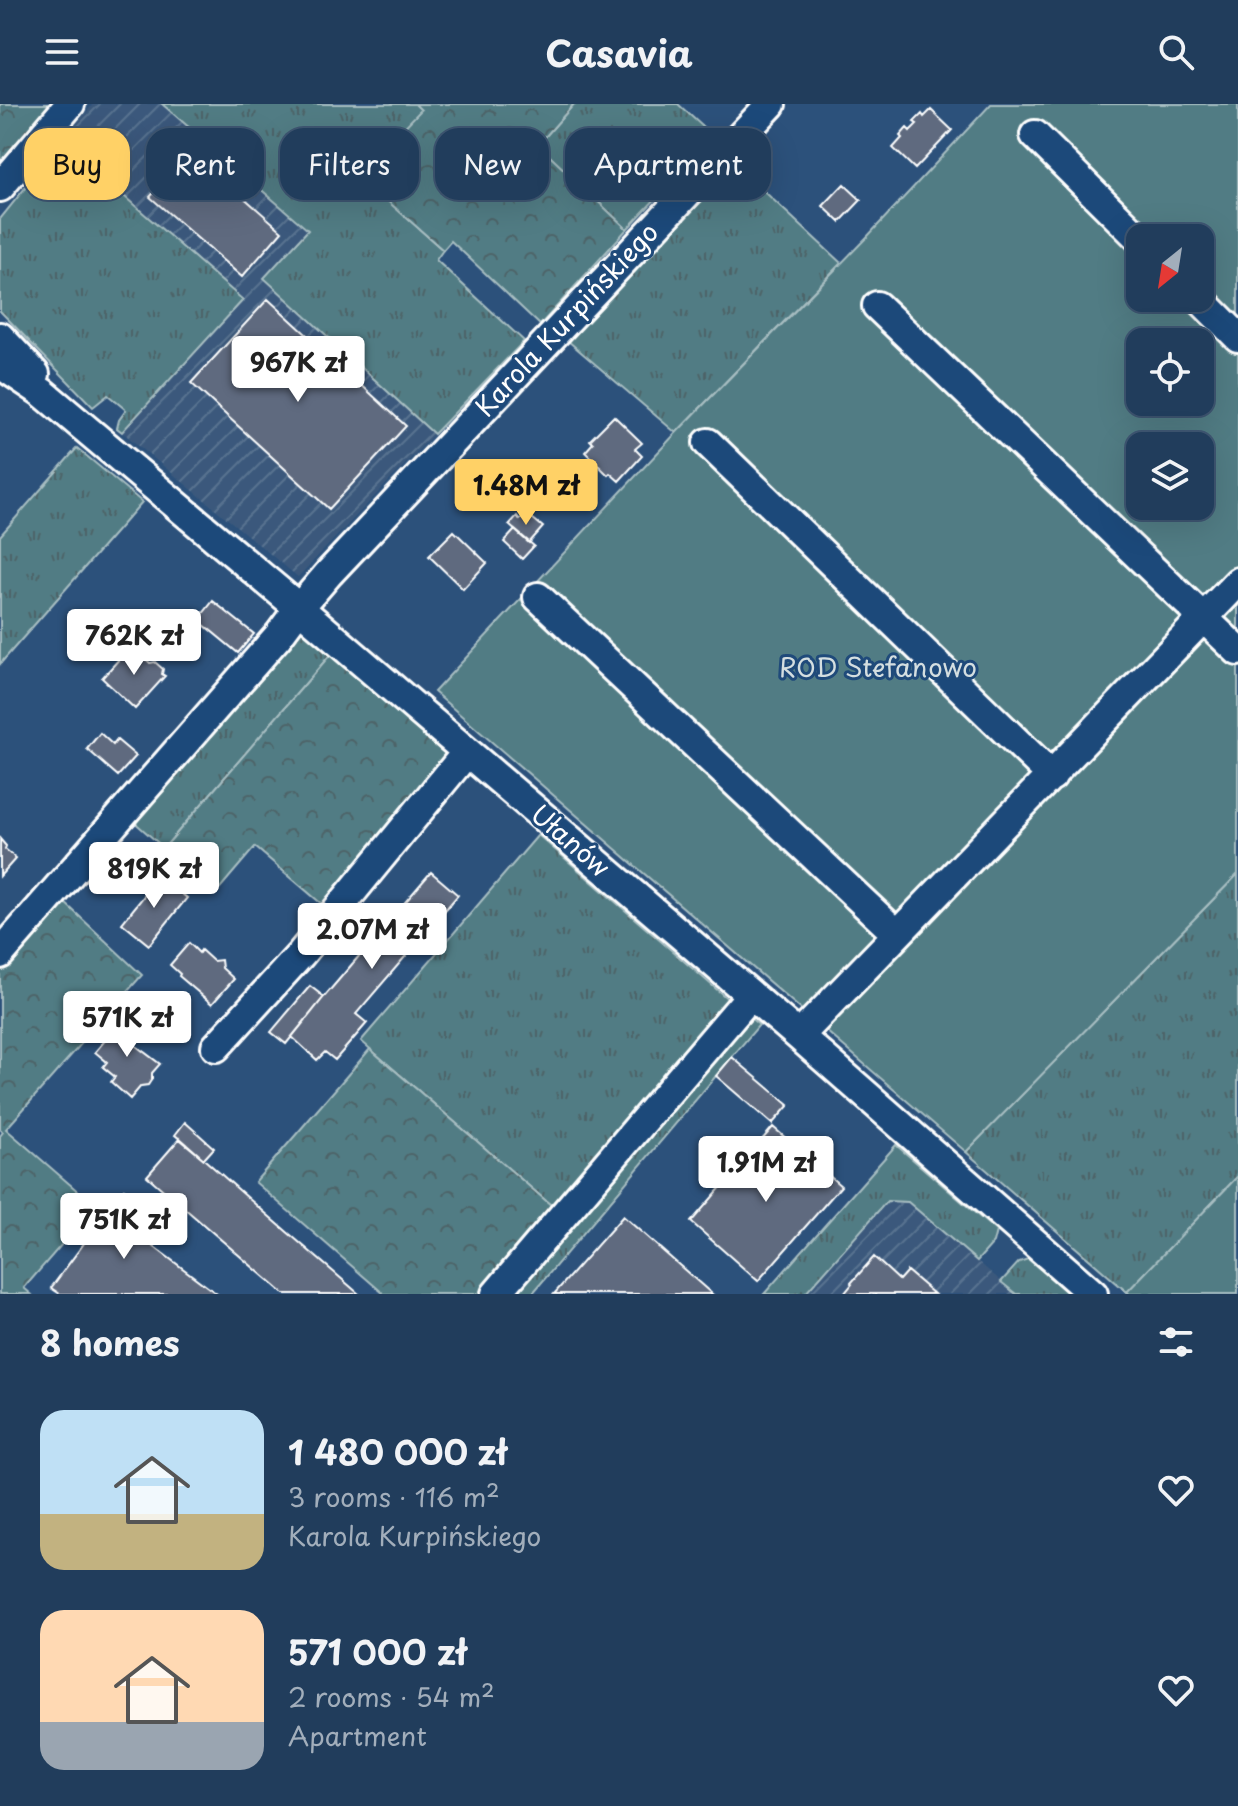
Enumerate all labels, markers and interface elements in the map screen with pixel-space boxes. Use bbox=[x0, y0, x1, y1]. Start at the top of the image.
text: Casavia bbox=[545, 25, 693, 79]
icon: menu bbox=[40, 30, 84, 74]
icon: search bbox=[1154, 30, 1198, 74]
chip: Buy bbox=[24, 128, 130, 200]
chip: Rent bbox=[146, 128, 264, 200]
chip: Filters bbox=[280, 128, 419, 200]
chip: New bbox=[435, 128, 549, 200]
chip: Apartment bbox=[565, 128, 771, 200]
street label: Karola Kurpińskiego bbox=[465, 213, 667, 425]
north arrow bbox=[1126, 224, 1214, 312]
map controls bbox=[1126, 224, 1214, 520]
button: locate bbox=[1126, 328, 1214, 416]
pin: 967K zł bbox=[224, 336, 372, 404]
text: 967K zł bbox=[250, 342, 346, 381]
button: layers bbox=[1126, 432, 1214, 520]
pin: 1.48M zł bbox=[443, 459, 609, 527]
text: 1.48M zł bbox=[473, 465, 579, 504]
pin: 762K zł bbox=[60, 609, 208, 677]
text: 762K zł bbox=[85, 615, 183, 654]
park label: ROD Stefanowo bbox=[779, 647, 977, 686]
street label: Ułanów bbox=[523, 794, 619, 885]
pin: 819K zł bbox=[80, 842, 228, 910]
text: 819K zł bbox=[107, 848, 201, 887]
pin: 2.07M zł bbox=[289, 903, 455, 971]
text: 2.07M zł bbox=[316, 909, 428, 948]
pin: 571K zł bbox=[53, 991, 201, 1059]
text: 571K zł bbox=[81, 997, 173, 1036]
pin: 1.91M zł bbox=[683, 1136, 849, 1204]
text: 1.91M zł bbox=[717, 1142, 815, 1181]
pin: 751K zł bbox=[50, 1193, 198, 1261]
text: 751K zł bbox=[78, 1199, 170, 1238]
text: 8 homes bbox=[40, 1316, 180, 1368]
icon: filters bbox=[1154, 1320, 1198, 1364]
text: 1 480 000 zł bbox=[288, 1425, 507, 1477]
icon: home bbox=[104, 1442, 200, 1538]
icon: heart bbox=[1154, 1468, 1198, 1512]
text: 3 rooms · 116 m² bbox=[288, 1477, 500, 1516]
text: Karola Kurpińskiego bbox=[288, 1516, 541, 1555]
text: 571 000 zł bbox=[288, 1625, 466, 1677]
icon: home bbox=[104, 1642, 200, 1738]
icon: heart bbox=[1154, 1668, 1198, 1712]
text: 2 rooms · 54 m² bbox=[288, 1677, 495, 1716]
text: Apartment bbox=[288, 1716, 427, 1755]

